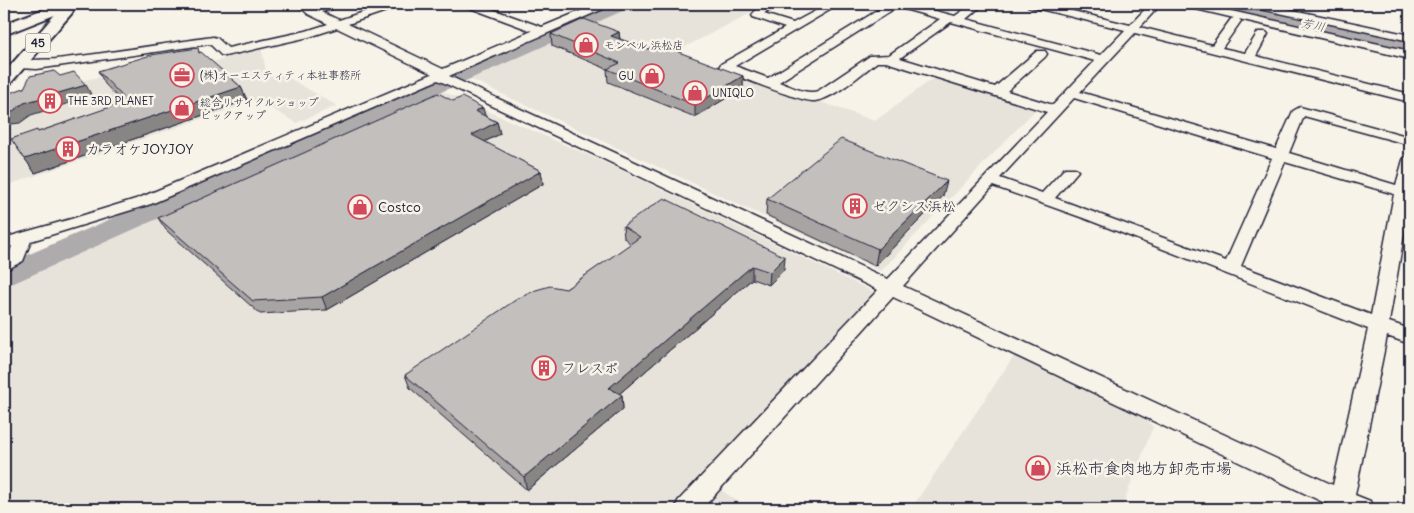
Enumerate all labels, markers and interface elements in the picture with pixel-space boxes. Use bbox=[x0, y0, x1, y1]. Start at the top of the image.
water label: 芳川 bbox=[1300, 15, 1326, 34]
shop icon: モンベル 浜松店 bbox=[573, 32, 599, 58]
road number: 45 bbox=[26, 34, 50, 52]
place label: モンベル 浜松店 bbox=[604, 38, 684, 52]
office icon: (株)オーエスティティ本社事務所 bbox=[169, 62, 195, 88]
shop icon: GU bbox=[639, 63, 665, 89]
place label: (株)オーエスティティ本社事務所 bbox=[200, 68, 361, 82]
place label: GU bbox=[619, 69, 634, 83]
shop icon: UNIQLO bbox=[682, 80, 708, 106]
place label: UNIQLO bbox=[712, 86, 754, 100]
building icon: THE 3RD PLANET bbox=[37, 88, 63, 114]
place label: THE 3RD PLANET bbox=[68, 94, 154, 108]
shop icon: 総合リサイクルショップ ピックアップ bbox=[169, 95, 195, 121]
place label: 総合リサイクルショップ ピックアップ bbox=[200, 95, 319, 122]
building icon: カラオケJOYJOY bbox=[55, 136, 81, 162]
place label: カラオケJOYJOY bbox=[86, 140, 193, 158]
building icon: ゼクシス浜松 bbox=[842, 193, 868, 219]
shop icon: Costco bbox=[347, 194, 373, 220]
place label: ゼクシス浜松 bbox=[872, 197, 956, 215]
place label: Costco bbox=[378, 198, 421, 216]
building icon: フレスポ bbox=[531, 355, 557, 381]
place label: フレスポ bbox=[562, 359, 618, 377]
shop icon: 浜松市食肉地方卸売市場 bbox=[1025, 455, 1051, 481]
place label: 浜松市食肉地方卸売市場 bbox=[1056, 458, 1232, 478]

